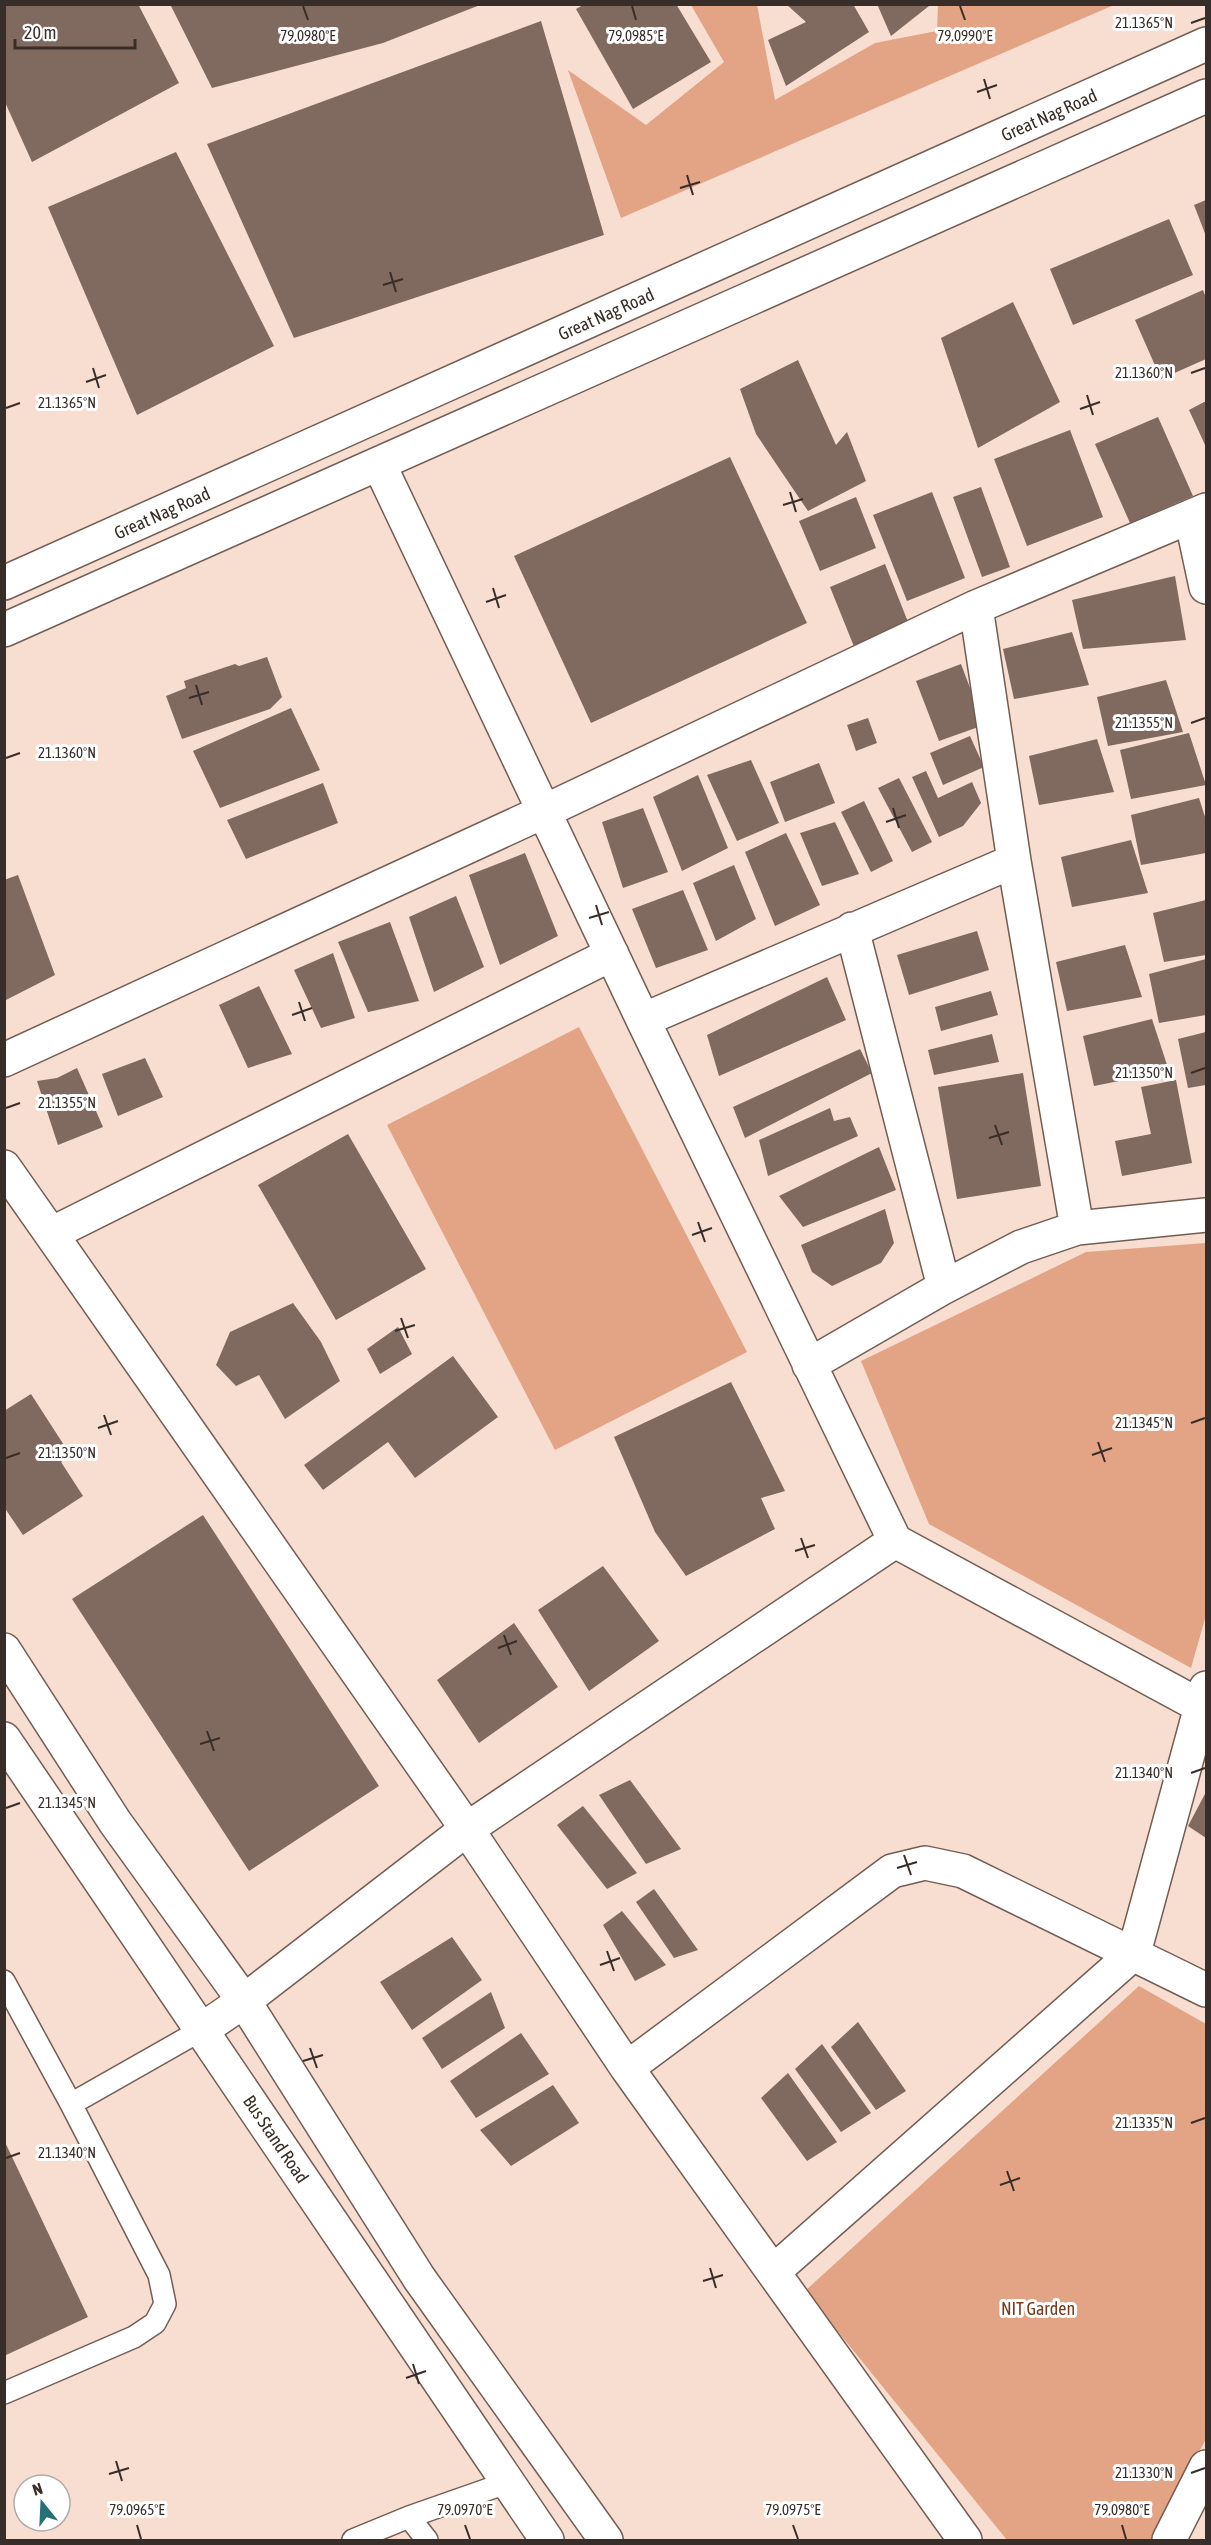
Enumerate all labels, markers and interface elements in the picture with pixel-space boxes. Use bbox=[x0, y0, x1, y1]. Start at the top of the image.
scale bar bbox=[15, 12, 135, 50]
text: 21.1365°N bbox=[1115, 14, 1173, 31]
text: 20 m bbox=[24, 22, 56, 43]
text: 79.0980°E bbox=[280, 27, 336, 44]
text: 79.0985°E bbox=[608, 27, 664, 44]
text: 79.0990°E bbox=[937, 27, 993, 44]
street label: Great Nag Road bbox=[998, 85, 1100, 145]
street label: Great Nag Road bbox=[555, 284, 657, 344]
text: 21.1360°N bbox=[1115, 364, 1173, 381]
text: 21.1365°N bbox=[38, 394, 96, 411]
street label: Great Nag Road bbox=[111, 483, 213, 543]
text: 21.1355°N bbox=[1115, 714, 1173, 731]
text: 21.1360°N bbox=[38, 744, 96, 761]
text: 21.1350°N bbox=[1115, 1064, 1173, 1081]
text: 21.1355°N bbox=[38, 1094, 96, 1111]
text: 21.1345°N bbox=[1115, 1414, 1173, 1431]
text: 21.1350°N bbox=[38, 1444, 96, 1461]
text: 21.1340°N bbox=[1115, 1764, 1173, 1781]
text: 21.1345°N bbox=[38, 1794, 96, 1811]
street label: Bus Stand Road bbox=[239, 2091, 313, 2187]
text: 21.1335°N bbox=[1115, 2114, 1173, 2131]
text: 21.1340°N bbox=[38, 2144, 96, 2161]
park label: NIT Garden bbox=[1001, 2298, 1075, 2319]
text: 21.1330°N bbox=[1115, 2464, 1173, 2481]
north arrow bbox=[12, 2473, 72, 2533]
text: N bbox=[30, 2479, 45, 2499]
text: 79.0965°E bbox=[109, 2501, 165, 2518]
text: 79.0970°E bbox=[437, 2501, 493, 2518]
text: 79.0975°E bbox=[765, 2501, 821, 2518]
text: 79.0980°E bbox=[1094, 2501, 1150, 2518]

